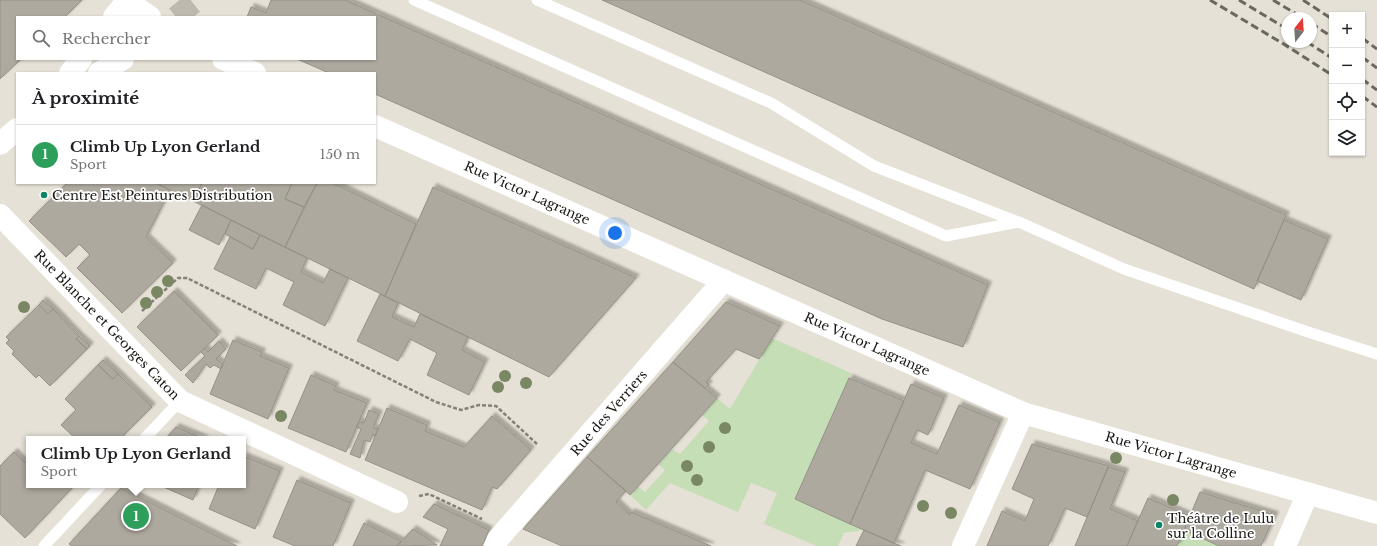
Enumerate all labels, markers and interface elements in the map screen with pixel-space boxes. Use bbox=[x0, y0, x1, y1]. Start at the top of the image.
north arrow bbox=[1281, 12, 1317, 48]
map controls bbox=[1329, 12, 1365, 156]
button: + bbox=[1329, 12, 1365, 48]
search box bbox=[16, 16, 376, 60]
icon: search bbox=[30, 27, 52, 49]
text: Rechercher bbox=[62, 29, 150, 48]
button: − bbox=[1329, 48, 1365, 84]
button: locate bbox=[1329, 84, 1365, 120]
text: À proximité bbox=[32, 88, 139, 109]
button: layers bbox=[1329, 120, 1365, 156]
text: Climb Up Lyon Gerland bbox=[70, 137, 260, 156]
text: 1 bbox=[42, 146, 48, 163]
text: 150 m bbox=[320, 146, 360, 163]
text: Sport bbox=[70, 156, 107, 173]
street label: Rue Victor Lagrange bbox=[461, 158, 593, 228]
place label: Centre Est Peintures Distribution bbox=[52, 187, 273, 204]
marker: Centre Est Peintures Distribution bbox=[39, 190, 49, 200]
your location bbox=[605, 223, 625, 243]
street label: Rue Blanche et Georges Caton bbox=[31, 246, 183, 404]
street label: Rue Victor Lagrange bbox=[801, 309, 933, 379]
street label: Rue des Verriers bbox=[567, 366, 651, 459]
street label: Rue Victor Lagrange bbox=[1103, 428, 1239, 482]
popup bbox=[26, 436, 246, 488]
text: Climb Up Lyon Gerland bbox=[41, 444, 231, 463]
text: Sport bbox=[41, 463, 78, 480]
pin: 1 bbox=[123, 501, 149, 531]
place label: Théâtre de Lulu sur la Colline bbox=[1167, 510, 1275, 542]
marker: Théâtre de Lulu sur la Colline bbox=[1154, 520, 1164, 530]

